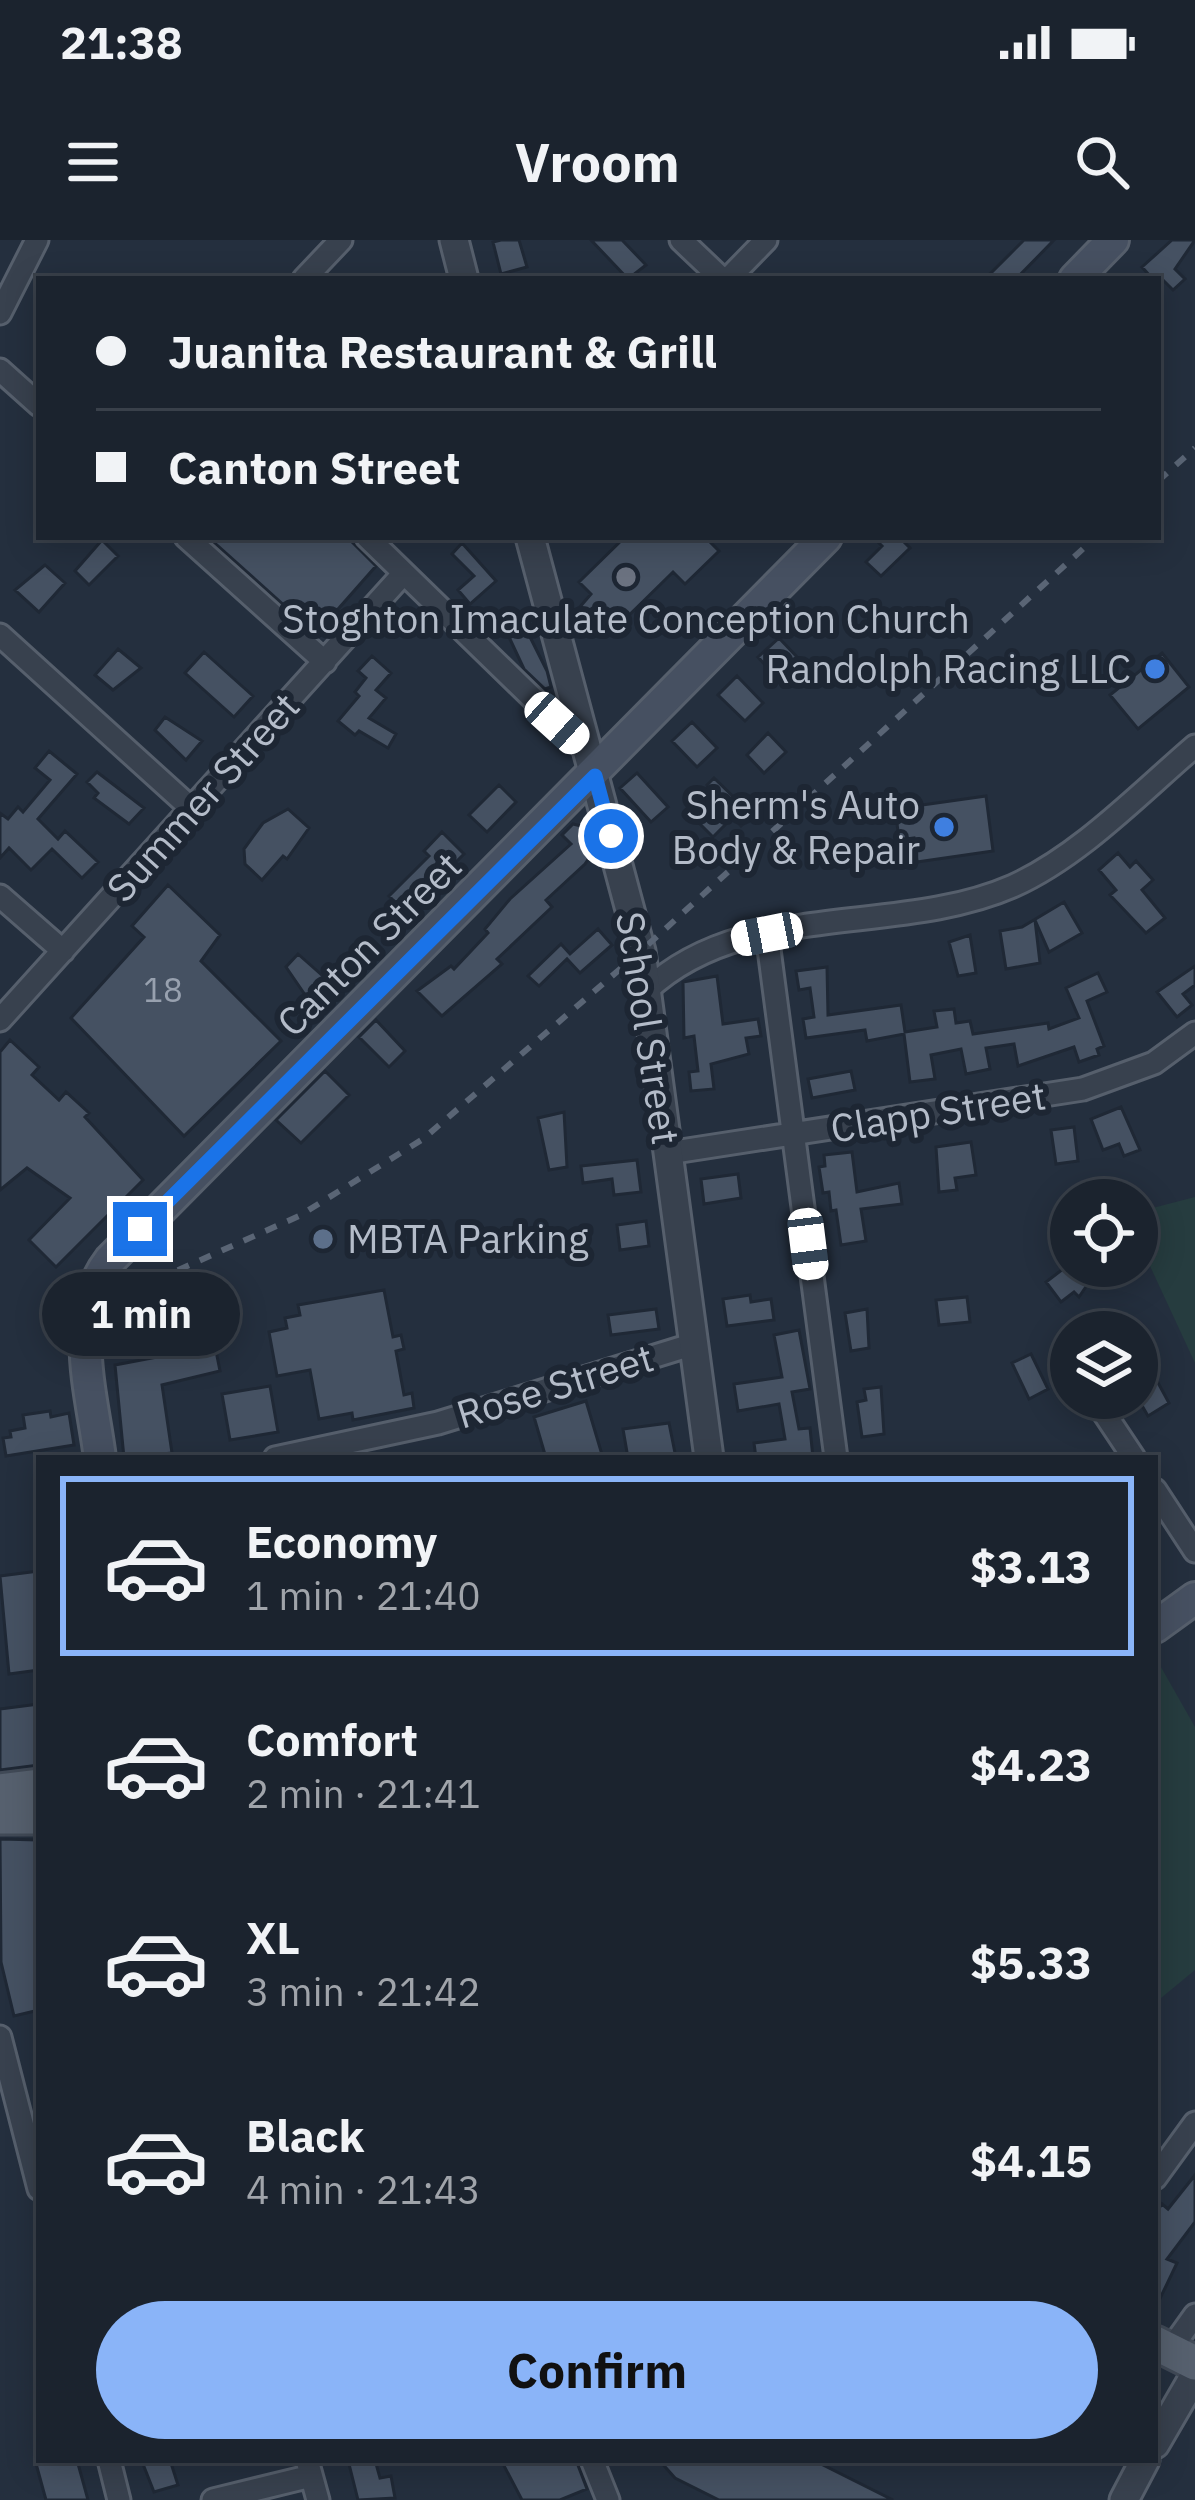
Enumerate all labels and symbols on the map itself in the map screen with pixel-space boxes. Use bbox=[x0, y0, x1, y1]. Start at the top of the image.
marker: Stoghton Imaculate Conception Church bbox=[613, 564, 639, 590]
place label: Stoghton Imaculate Conception Church bbox=[282, 593, 970, 644]
place label: Randolph Racing LLC bbox=[766, 643, 1131, 694]
marker: Randolph Racing LLC bbox=[1142, 656, 1168, 682]
street label: Summer Street bbox=[95, 681, 310, 912]
car bbox=[518, 686, 596, 760]
place label: Sherm's Auto Body & Repair bbox=[672, 779, 920, 875]
route start bbox=[584, 809, 638, 863]
marker: Sherm's Auto Body & Repair bbox=[931, 814, 957, 840]
street label: Canton Street bbox=[265, 840, 472, 1047]
street label: School Street bbox=[605, 908, 692, 1148]
car bbox=[728, 909, 806, 959]
house number: 18 bbox=[143, 968, 183, 1011]
street label: Clapp Street bbox=[827, 1069, 1049, 1154]
route end bbox=[113, 1202, 167, 1256]
car bbox=[786, 1206, 830, 1282]
place label: MBTA Parking bbox=[347, 1213, 589, 1264]
marker: MBTA Parking bbox=[310, 1226, 336, 1252]
callout: 1 min bbox=[41, 1271, 239, 1355]
street label: Rose Street bbox=[450, 1331, 659, 1440]

